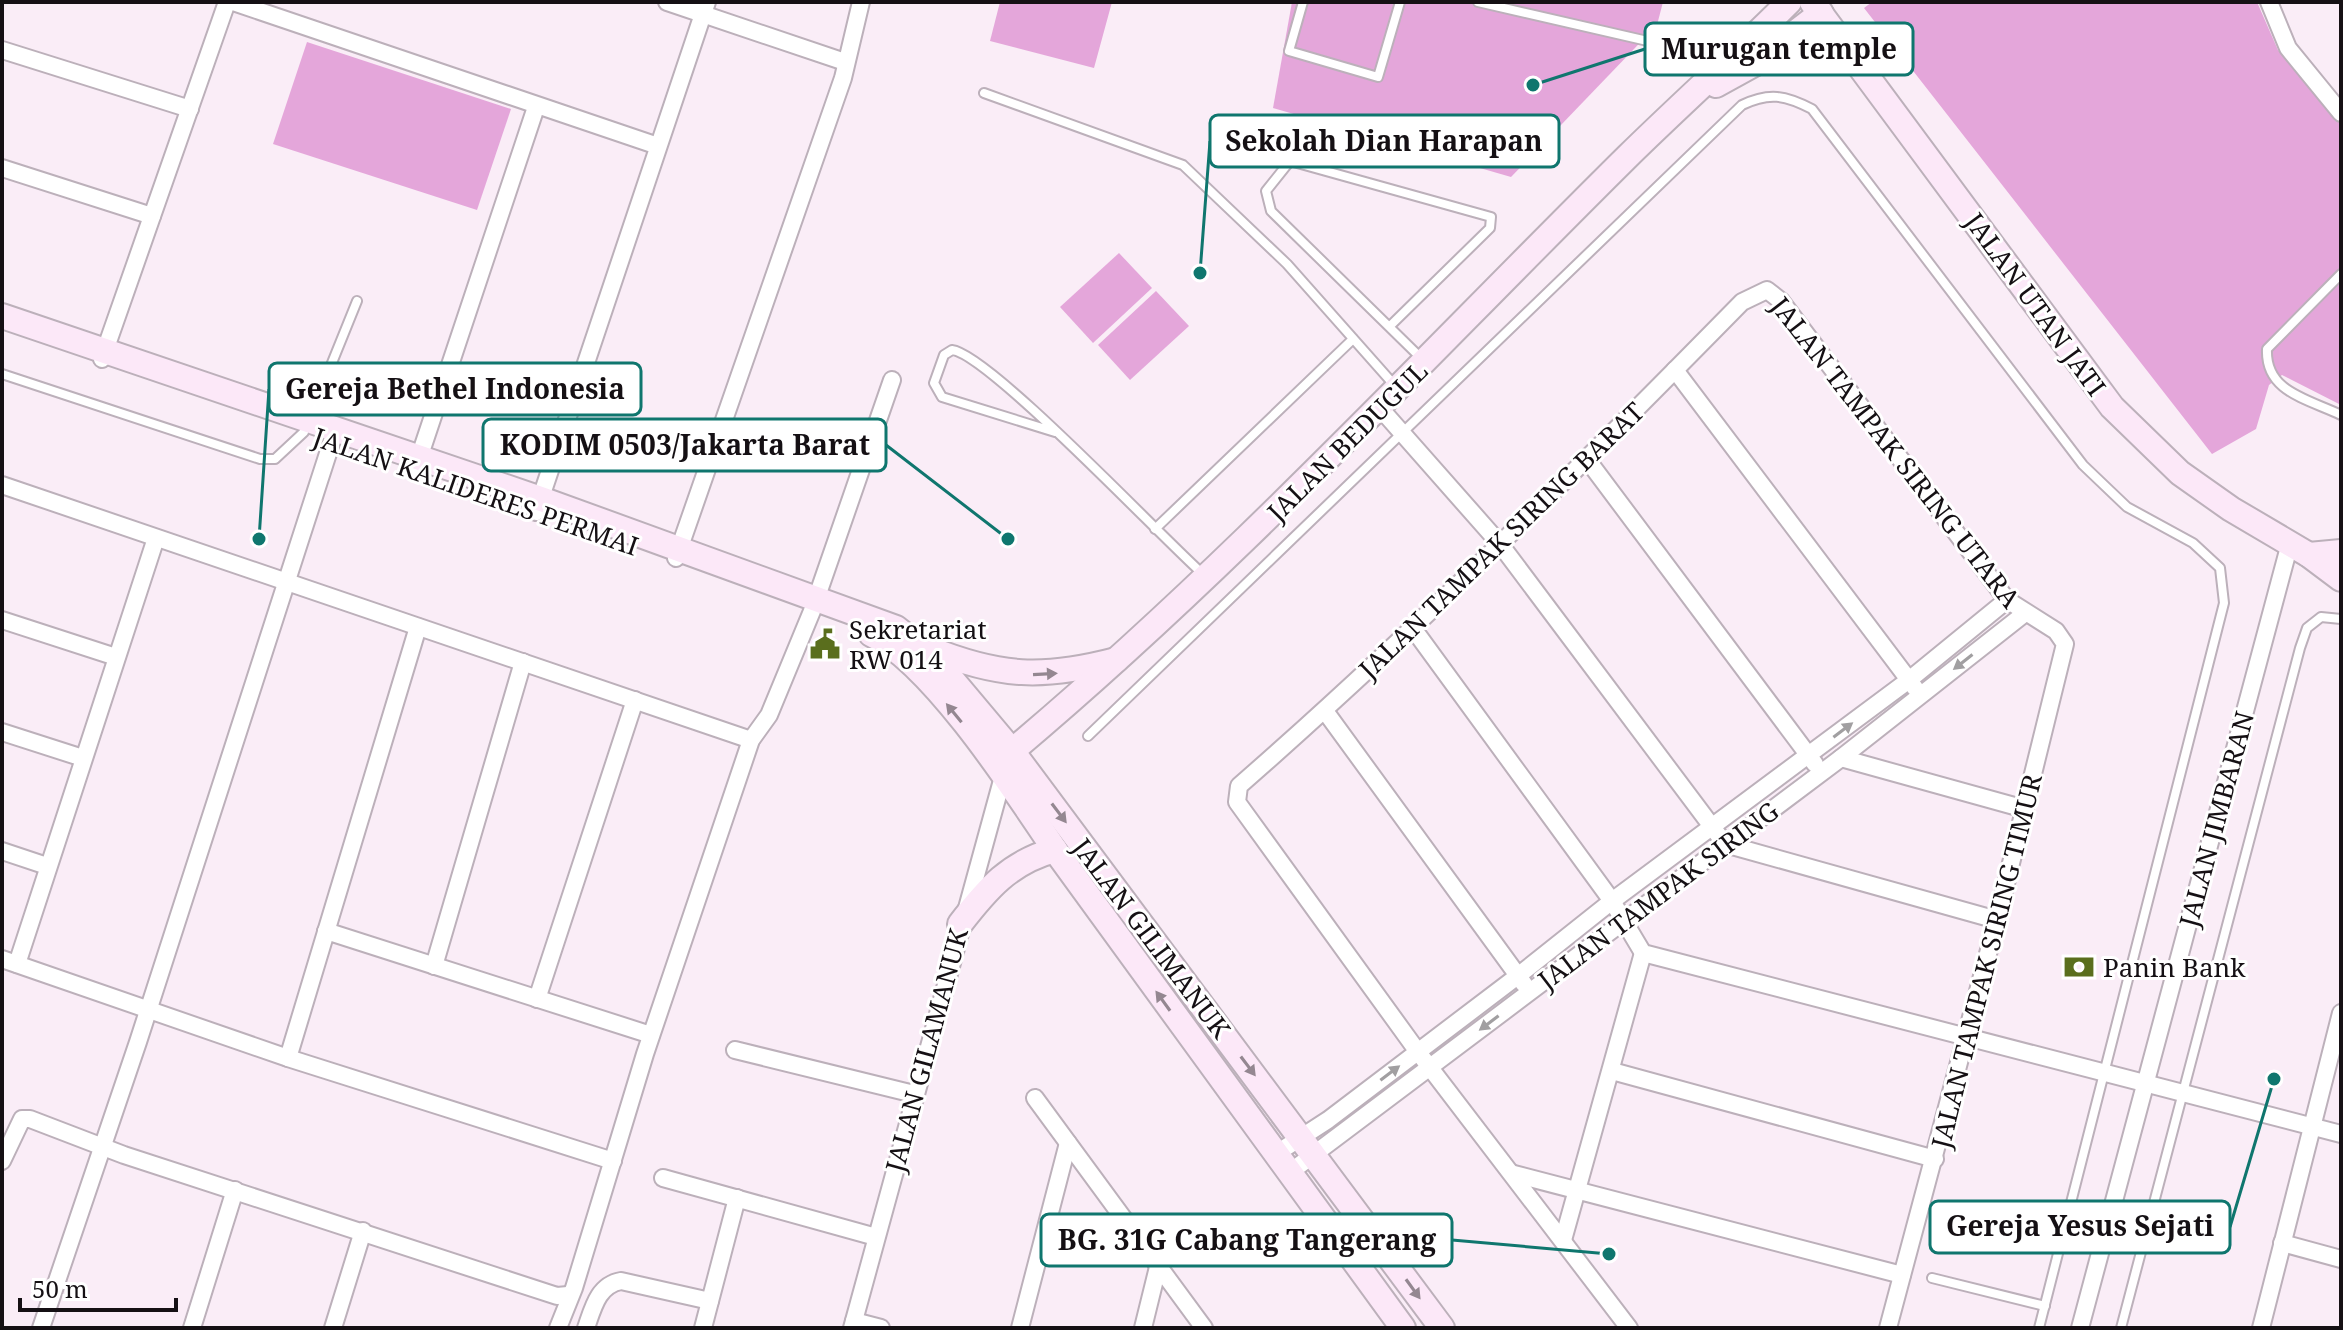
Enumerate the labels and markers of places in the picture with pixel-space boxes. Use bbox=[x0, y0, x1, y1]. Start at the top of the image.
callout: Murugan temple bbox=[1645, 23, 1913, 75]
callout: Sekolah Dian Harapan bbox=[1210, 115, 1559, 167]
callout: Gereja Bethel Indonesia bbox=[269, 363, 641, 415]
callout: KODIM 0503/Jakarta Barat bbox=[483, 419, 886, 471]
place label: Sekretariat RW 014 bbox=[849, 611, 987, 677]
public building icon: Sekretariat RW 014 bbox=[808, 627, 842, 661]
place label: Panin Bank bbox=[2103, 949, 2246, 985]
bank icon: Panin Bank bbox=[2062, 950, 2096, 984]
callout: Gereja Yesus Sejati bbox=[1930, 1201, 2230, 1253]
callout: BG. 31G Cabang Tangerang bbox=[1041, 1214, 1452, 1266]

